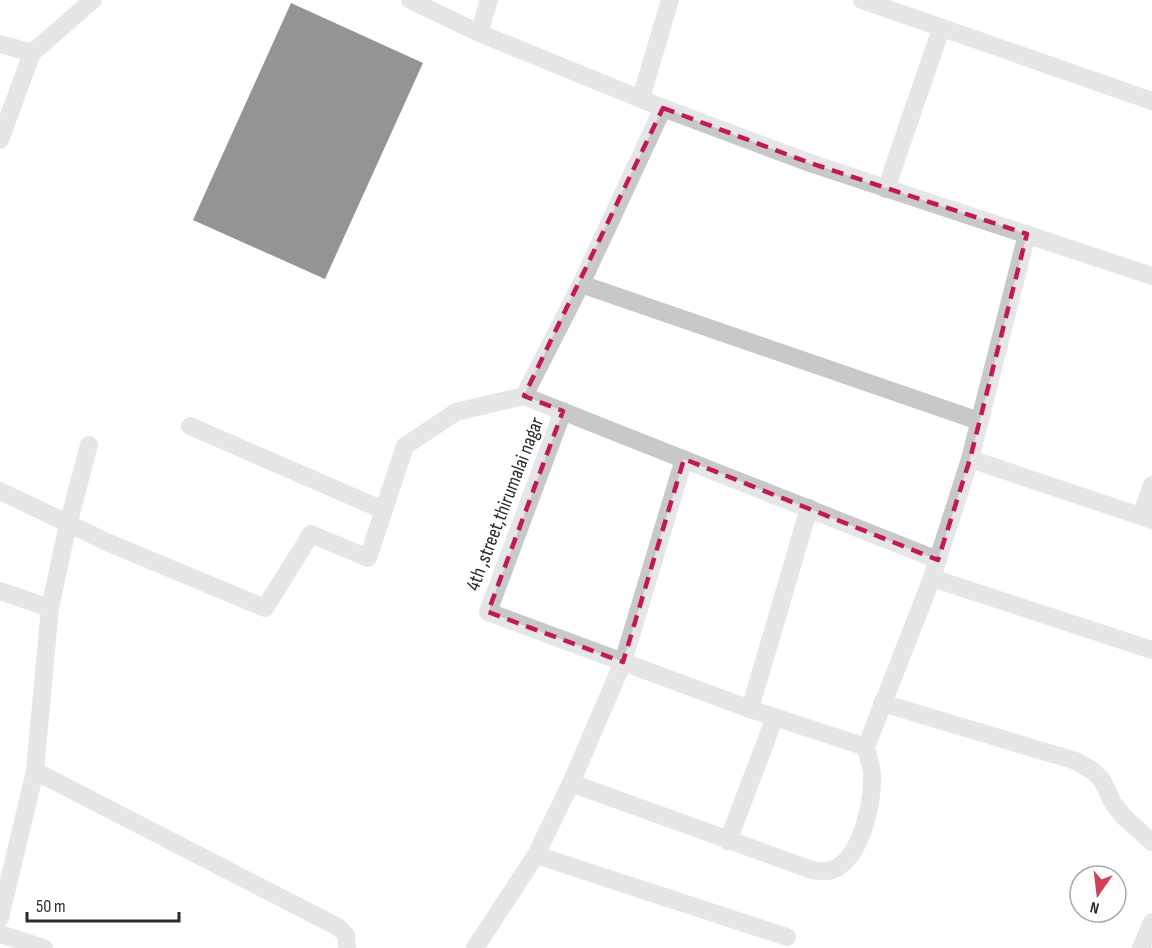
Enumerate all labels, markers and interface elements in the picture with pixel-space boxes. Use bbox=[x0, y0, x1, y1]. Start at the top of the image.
street label: 4th ,street,thirumalai nagar bbox=[461, 414, 549, 594]
north arrow bbox=[1068, 864, 1128, 924]
scale bar bbox=[27, 885, 178, 923]
text: 50 m bbox=[36, 896, 66, 917]
text: N bbox=[1088, 897, 1101, 917]

